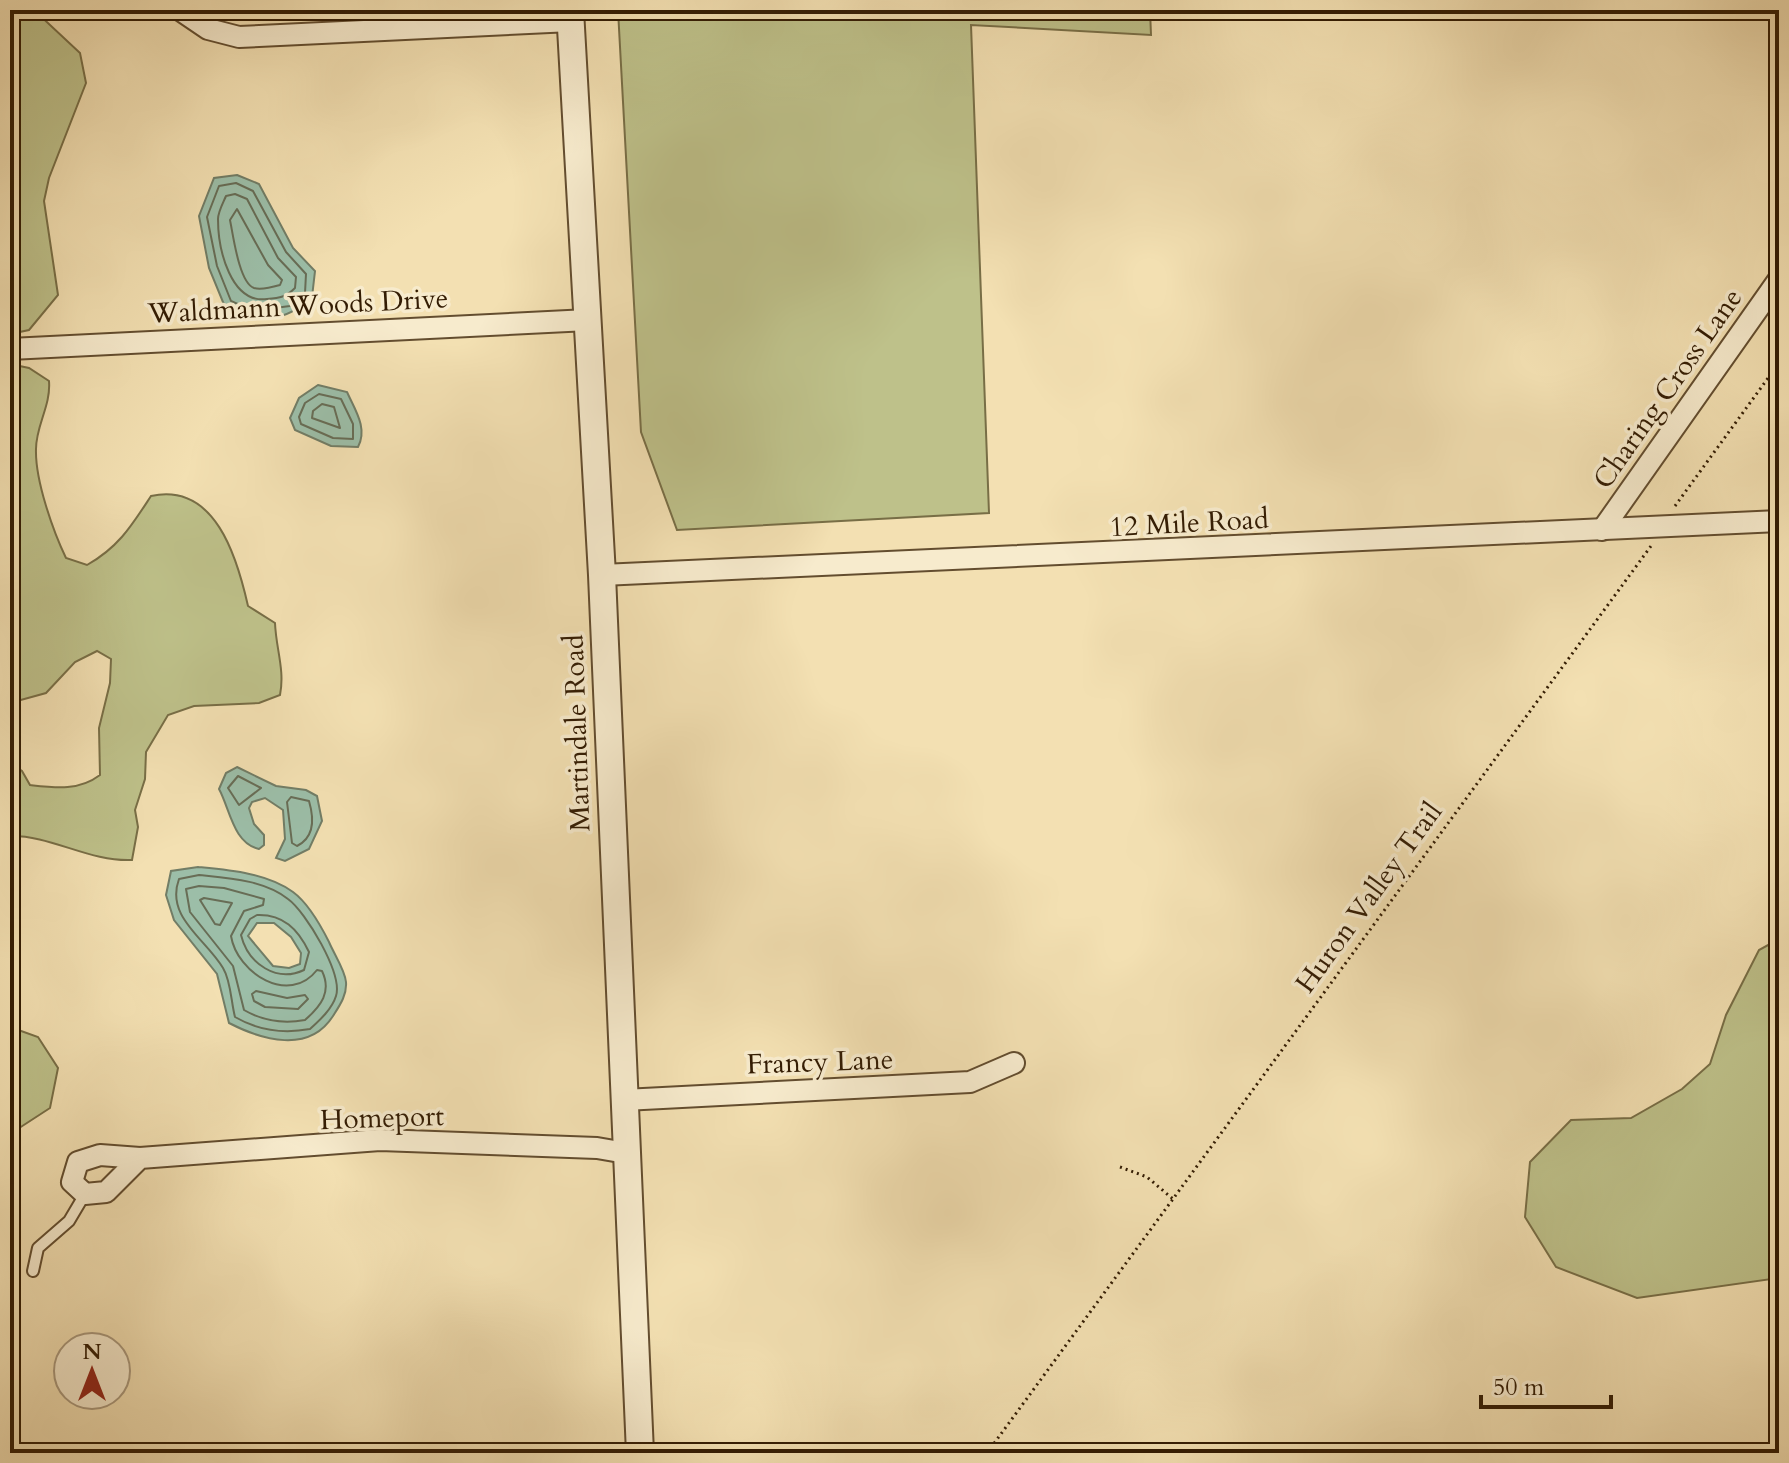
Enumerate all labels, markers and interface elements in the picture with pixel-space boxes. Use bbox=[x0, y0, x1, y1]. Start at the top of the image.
street label: Waldmann Woods Drive bbox=[146, 279, 449, 333]
street label: Charing Cross Lane bbox=[1584, 281, 1751, 496]
street label: 12 Mile Road bbox=[1108, 500, 1270, 546]
street label: Martindale Road bbox=[555, 634, 599, 832]
street label: Huron Valley Trail bbox=[1287, 794, 1451, 1001]
street label: Francy Lane bbox=[746, 1040, 894, 1084]
street label: Homeport bbox=[319, 1097, 445, 1139]
north arrow bbox=[52, 1331, 132, 1411]
text: N bbox=[82, 1337, 102, 1367]
scale bar bbox=[1481, 1359, 1611, 1409]
text: 50 m bbox=[1493, 1371, 1545, 1404]

